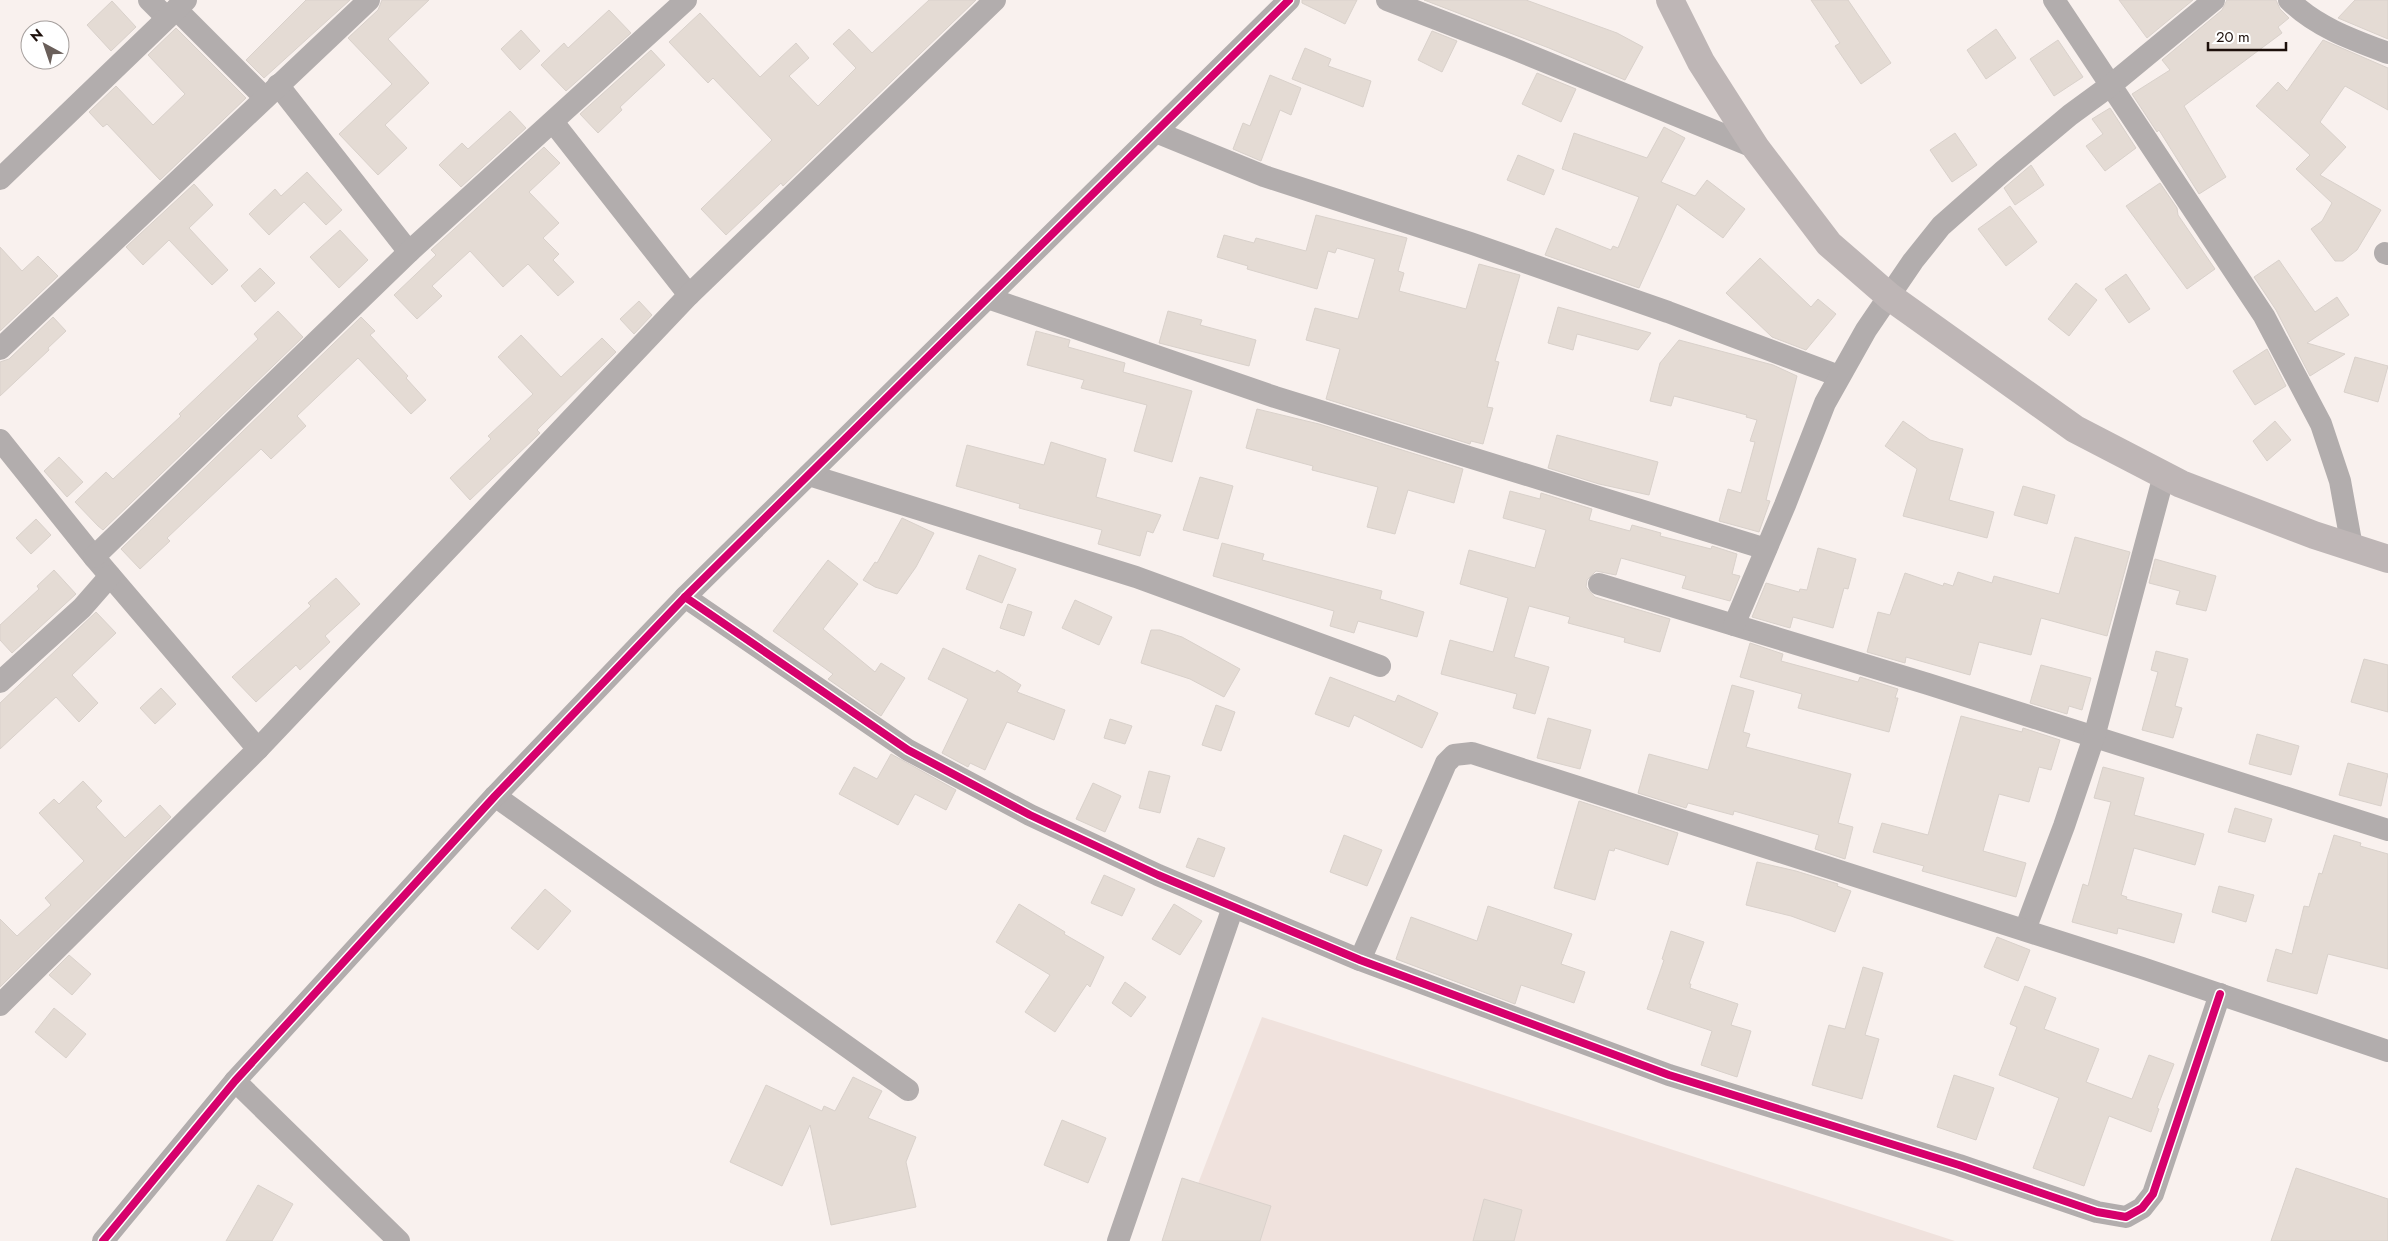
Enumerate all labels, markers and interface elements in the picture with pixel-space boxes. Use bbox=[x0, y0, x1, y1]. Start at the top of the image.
north arrow bbox=[20, 20, 70, 70]
scale bar bbox=[2208, 20, 2286, 52]
text: N bbox=[26, 24, 47, 46]
text: 20 m bbox=[2216, 26, 2250, 48]

